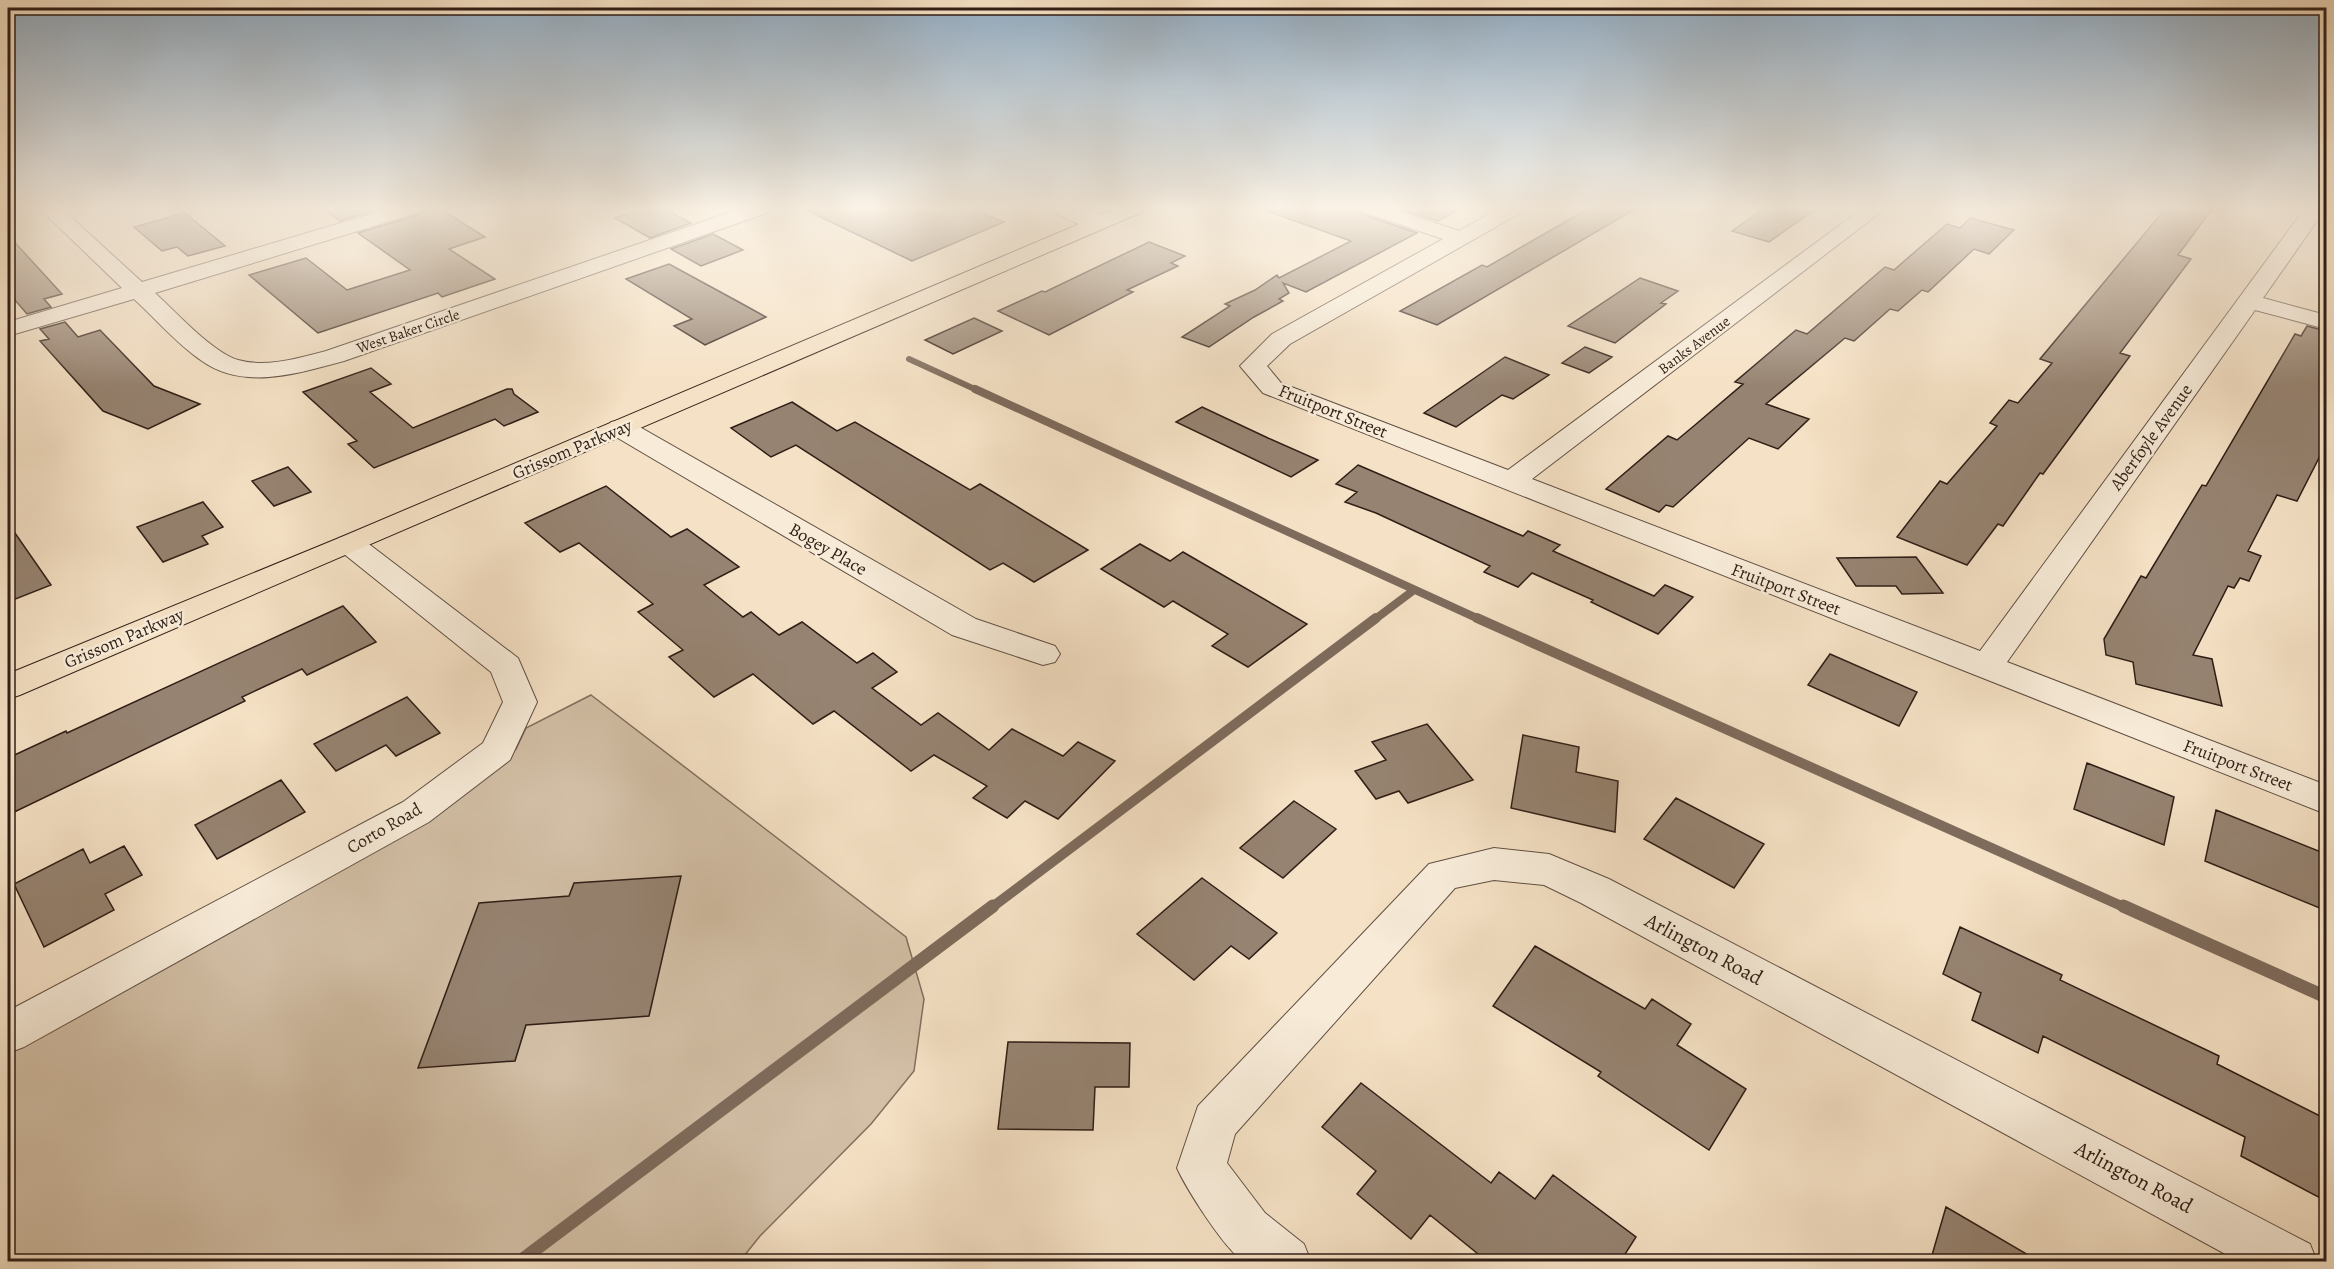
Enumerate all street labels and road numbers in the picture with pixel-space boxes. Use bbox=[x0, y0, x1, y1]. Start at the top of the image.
street label: West Baker Circle bbox=[353, 304, 462, 358]
street label: Banks Avenue bbox=[1654, 311, 1734, 379]
street label: Fruitport Street bbox=[1275, 378, 1391, 444]
street label: Aberfoyle Avenue bbox=[2104, 379, 2198, 496]
street label: Grissom Parkway bbox=[508, 413, 636, 485]
street label: Bogey Place bbox=[785, 517, 871, 581]
street label: Fruitport Street bbox=[1728, 557, 1844, 621]
street label: Grissom Parkway bbox=[60, 602, 188, 674]
street label: Fruitport Street bbox=[2180, 733, 2296, 797]
street label: Corto Road bbox=[342, 797, 426, 859]
street label: Arlington Road bbox=[1639, 906, 1768, 992]
street label: Arlington Road bbox=[2069, 1134, 2198, 1220]

